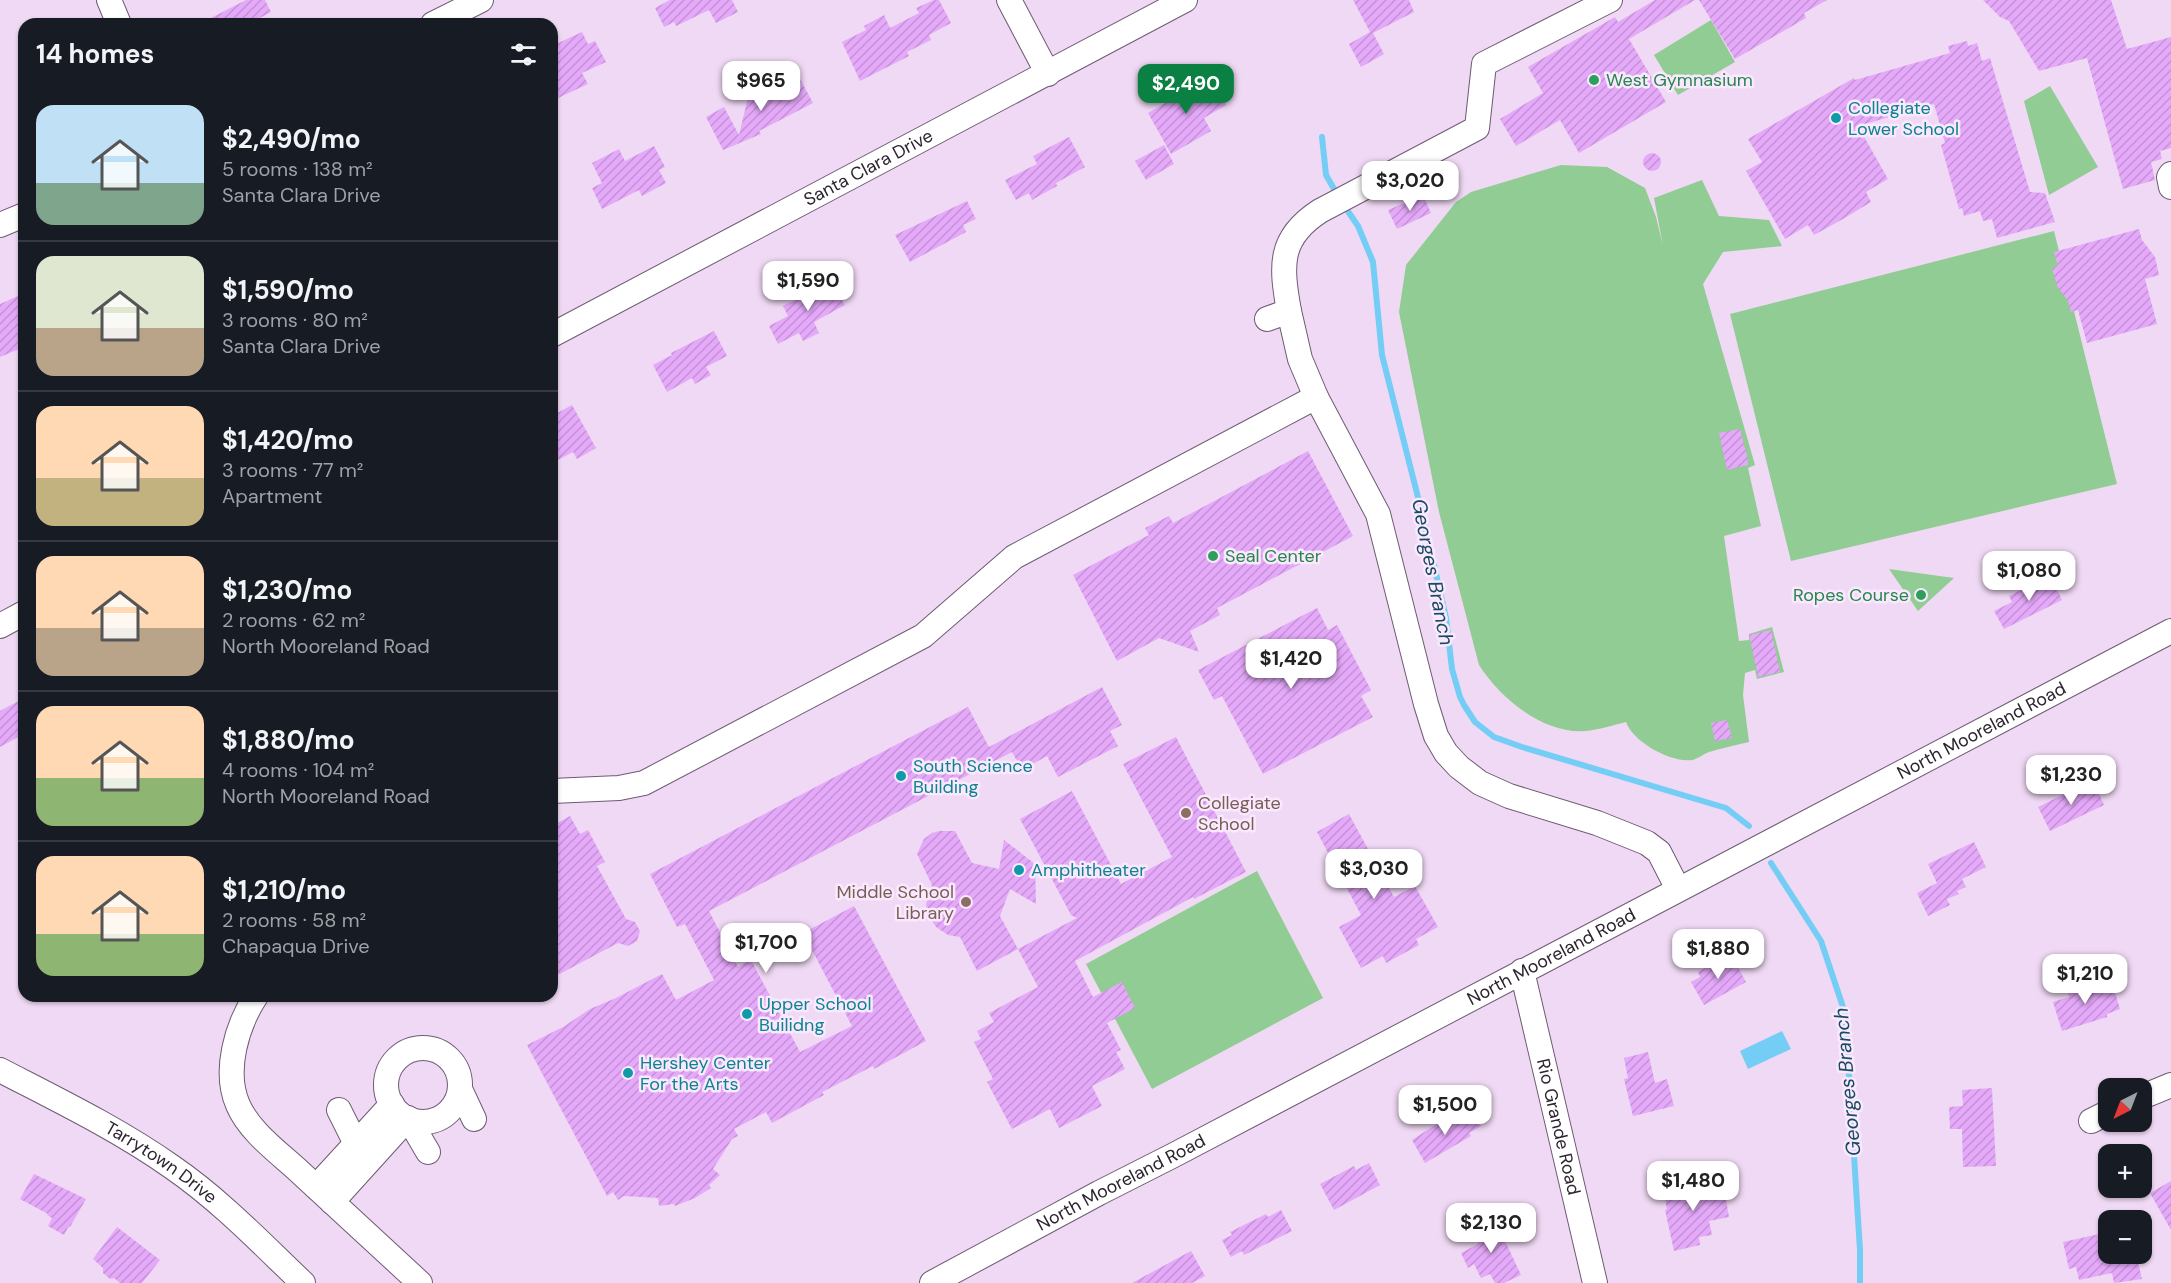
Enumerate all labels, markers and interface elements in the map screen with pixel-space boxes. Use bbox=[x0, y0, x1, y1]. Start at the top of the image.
text: 14 homes bbox=[36, 37, 154, 71]
icon: filters bbox=[507, 38, 540, 71]
pin: $965 bbox=[725, 61, 797, 112]
pin: $2,490 bbox=[1137, 64, 1235, 115]
text: $965 bbox=[736, 67, 786, 93]
place label: West Gymnasium bbox=[1606, 68, 1753, 92]
text: $2,490 bbox=[1152, 70, 1220, 96]
marker: West Gymnasium bbox=[1587, 73, 1601, 87]
place label: Collegiate Lower School bbox=[1848, 96, 1959, 141]
marker: Collegiate Lower School bbox=[1829, 111, 1843, 125]
text: $2,490/mo bbox=[222, 122, 361, 156]
street label: Santa Clara Drive bbox=[800, 124, 937, 212]
icon: home bbox=[84, 129, 156, 201]
text: 5 rooms · 138 m² bbox=[222, 156, 373, 182]
pin: $3,020 bbox=[1361, 161, 1459, 212]
text: $3,020 bbox=[1376, 167, 1444, 193]
text: Santa Clara Drive bbox=[222, 182, 381, 208]
pin: $1,590 bbox=[759, 261, 857, 312]
text: $1,590 bbox=[776, 267, 840, 293]
text: $1,590/mo bbox=[222, 273, 354, 307]
icon: home bbox=[84, 280, 156, 352]
text: 3 rooms · 80 m² bbox=[222, 307, 368, 333]
text: Santa Clara Drive bbox=[222, 333, 381, 359]
text: $1,420/mo bbox=[222, 423, 354, 457]
icon: home bbox=[84, 430, 156, 502]
text: 3 rooms · 77 m² bbox=[222, 457, 363, 483]
text: Apartment bbox=[222, 483, 322, 509]
water label: Georges Branch bbox=[1406, 496, 1460, 648]
place label: Seal Center bbox=[1225, 544, 1322, 568]
marker: Seal Center bbox=[1206, 549, 1220, 563]
pin: $1,080 bbox=[1980, 551, 2078, 602]
text: $1,080 bbox=[1996, 557, 2062, 583]
text: $1,230/mo bbox=[222, 573, 352, 607]
icon: home bbox=[84, 580, 156, 652]
place label: Ropes Course bbox=[1793, 583, 1909, 607]
marker: Ropes Course bbox=[1914, 588, 1928, 602]
text: 2 rooms · 62 m² bbox=[222, 607, 365, 633]
text: North Mooreland Road bbox=[222, 633, 430, 659]
pin: $1,420 bbox=[1242, 639, 1340, 690]
text: $1,420 bbox=[1260, 645, 1322, 671]
street label: North Mooreland Road bbox=[1893, 676, 2070, 785]
text: $1,880/mo bbox=[222, 723, 355, 757]
icon: home bbox=[84, 730, 156, 802]
place label: South Science Building bbox=[913, 754, 1033, 799]
pin: $1,230 bbox=[2022, 755, 2120, 806]
text: 4 rooms · 104 m² bbox=[222, 757, 374, 783]
text: $1,230 bbox=[2040, 761, 2102, 787]
marker: South Science Building bbox=[894, 769, 908, 783]
text: North Mooreland Road bbox=[222, 783, 430, 809]
place label: Collegiate School bbox=[1198, 791, 1281, 836]
marker: Collegiate School bbox=[1179, 806, 1193, 820]
pin: $3,030 bbox=[1325, 849, 1423, 900]
text: $3,030 bbox=[1339, 855, 1409, 881]
place label: Amphitheater bbox=[1031, 858, 1146, 882]
marker: Amphitheater bbox=[1012, 863, 1026, 877]
text: $1,210/mo bbox=[222, 873, 346, 907]
icon: home bbox=[84, 880, 156, 952]
place label: Middle School Library bbox=[836, 880, 954, 925]
marker: Middle School Library bbox=[959, 895, 973, 909]
street label: North Mooreland Road bbox=[1463, 903, 1640, 1011]
text: 2 rooms · 58 m² bbox=[222, 907, 366, 933]
pin: $1,700 bbox=[717, 923, 815, 974]
text: $1,700 bbox=[734, 929, 798, 955]
pin: $1,880 bbox=[1669, 929, 1767, 980]
text: Chapaqua Drive bbox=[222, 933, 370, 959]
text: $1,880 bbox=[1686, 935, 1750, 961]
pin: $1,210 bbox=[2036, 954, 2134, 1005]
text: $1,210 bbox=[2056, 960, 2114, 986]
place label: Upper School Builidng bbox=[759, 992, 871, 1037]
marker: Upper School Builidng bbox=[740, 1007, 754, 1021]
water label: Georges Branch bbox=[1828, 1007, 1866, 1157]
place label: Hershey Center For the Arts bbox=[640, 1051, 771, 1096]
street label: Rio Grande Road bbox=[1531, 1056, 1586, 1197]
marker: Hershey Center For the Arts bbox=[621, 1066, 635, 1080]
north arrow bbox=[2098, 1078, 2152, 1132]
map controls bbox=[2098, 1078, 2152, 1264]
pin: $1,500 bbox=[1396, 1085, 1494, 1136]
text: $1,500 bbox=[1413, 1091, 1477, 1117]
street label: Tarrytown Drive bbox=[101, 1116, 222, 1209]
street label: North Mooreland Road bbox=[1032, 1129, 1210, 1236]
button: + bbox=[2098, 1144, 2152, 1198]
pin: $1,480 bbox=[1644, 1161, 1742, 1212]
text: $1,480 bbox=[1661, 1167, 1725, 1193]
pin: $2,130 bbox=[1442, 1203, 1540, 1254]
text: $2,130 bbox=[1460, 1209, 1522, 1235]
button: − bbox=[2098, 1210, 2152, 1264]

